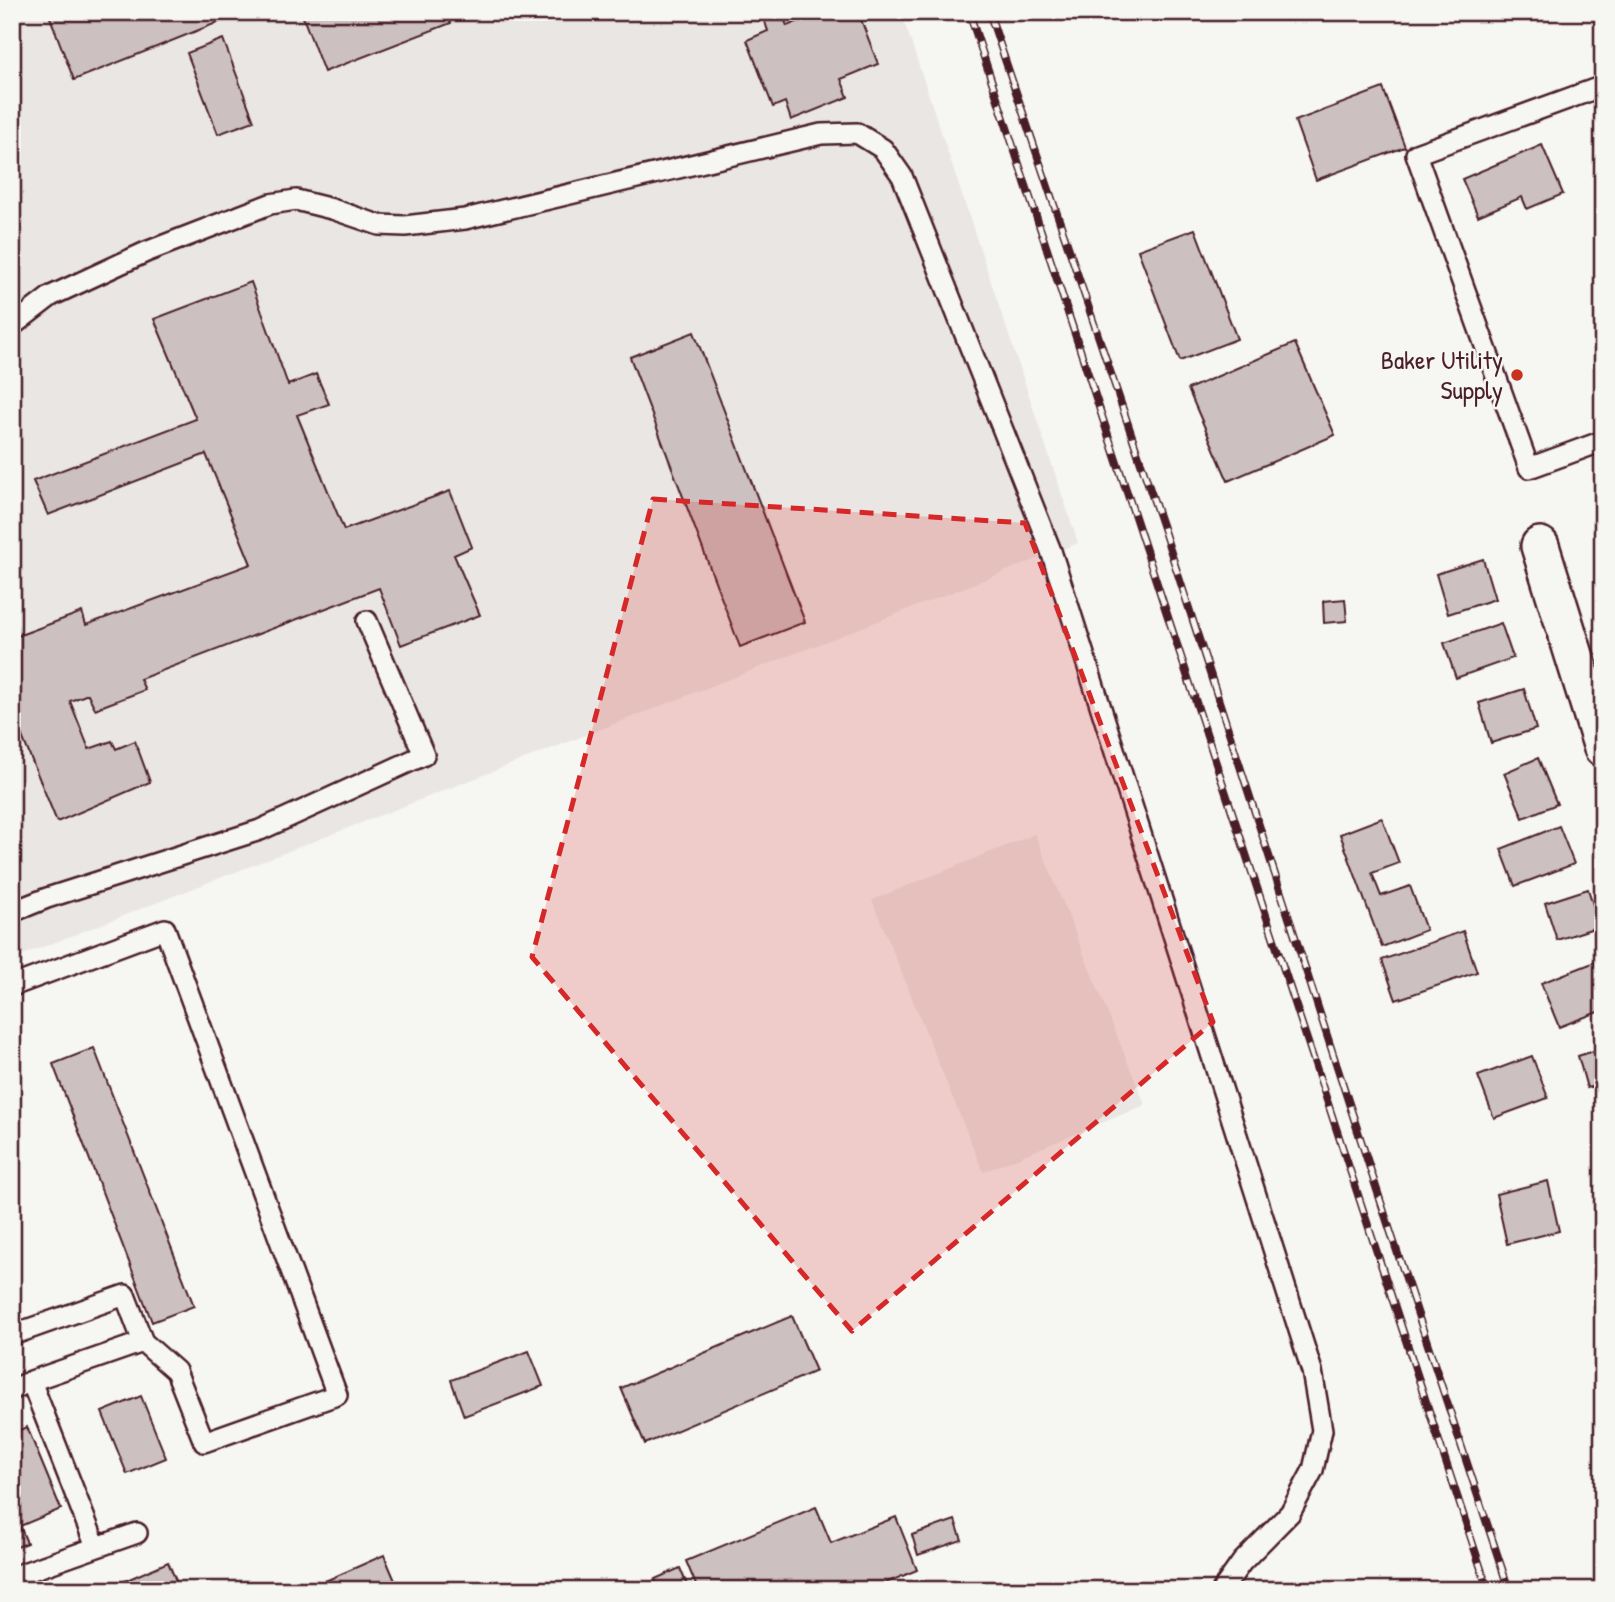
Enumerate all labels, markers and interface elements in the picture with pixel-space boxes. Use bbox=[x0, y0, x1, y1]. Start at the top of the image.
place label: Baker Utility Supply bbox=[1381, 342, 1503, 407]
marker: Baker Utility Supply bbox=[1509, 367, 1525, 383]

